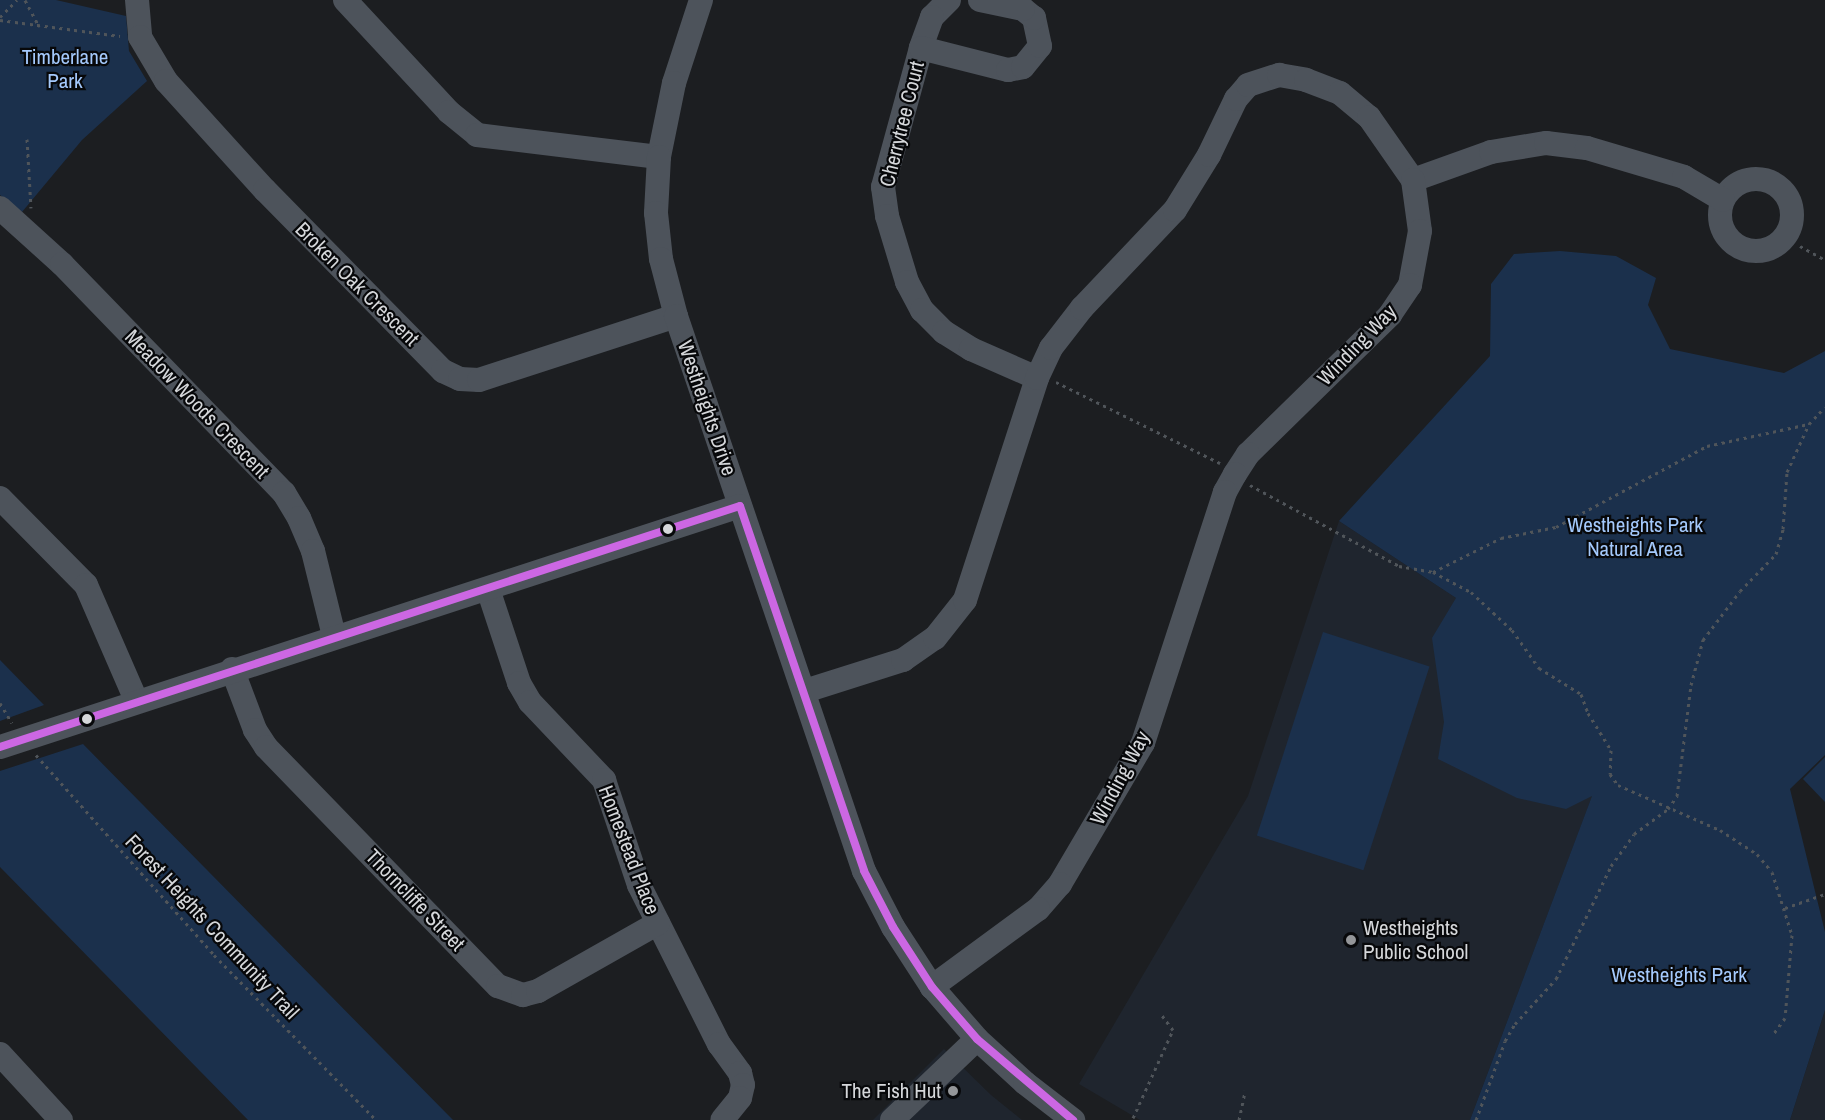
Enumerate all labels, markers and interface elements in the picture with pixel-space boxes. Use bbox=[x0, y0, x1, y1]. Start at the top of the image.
park label: Timberlane Park bbox=[22, 44, 108, 94]
street label: Cherrytree Court bbox=[874, 59, 930, 189]
street label: Broken Oak Crescent bbox=[290, 217, 424, 351]
street label: Winding Way bbox=[1312, 299, 1402, 391]
street label: Meadow Woods Crescent bbox=[120, 324, 274, 484]
street label: Westheights Drive bbox=[672, 337, 742, 479]
park label: Westheights Park Natural Area bbox=[1567, 512, 1703, 562]
unlabelled marker bbox=[662, 523, 674, 535]
unlabelled marker bbox=[81, 713, 93, 725]
street label: Winding Way bbox=[1085, 727, 1155, 829]
street label: Homestead Place bbox=[593, 782, 665, 918]
street label: Forest Heights Community Trail bbox=[120, 829, 304, 1025]
street label: Thorncliffe Street bbox=[360, 844, 470, 956]
place label: Westheights Public School bbox=[1363, 915, 1468, 965]
marker: Westheights Public School bbox=[1344, 933, 1358, 947]
park label: Westheights Park bbox=[1611, 962, 1747, 988]
place label: The Fish Hut bbox=[841, 1078, 941, 1104]
marker: The Fish Hut bbox=[946, 1084, 960, 1098]

